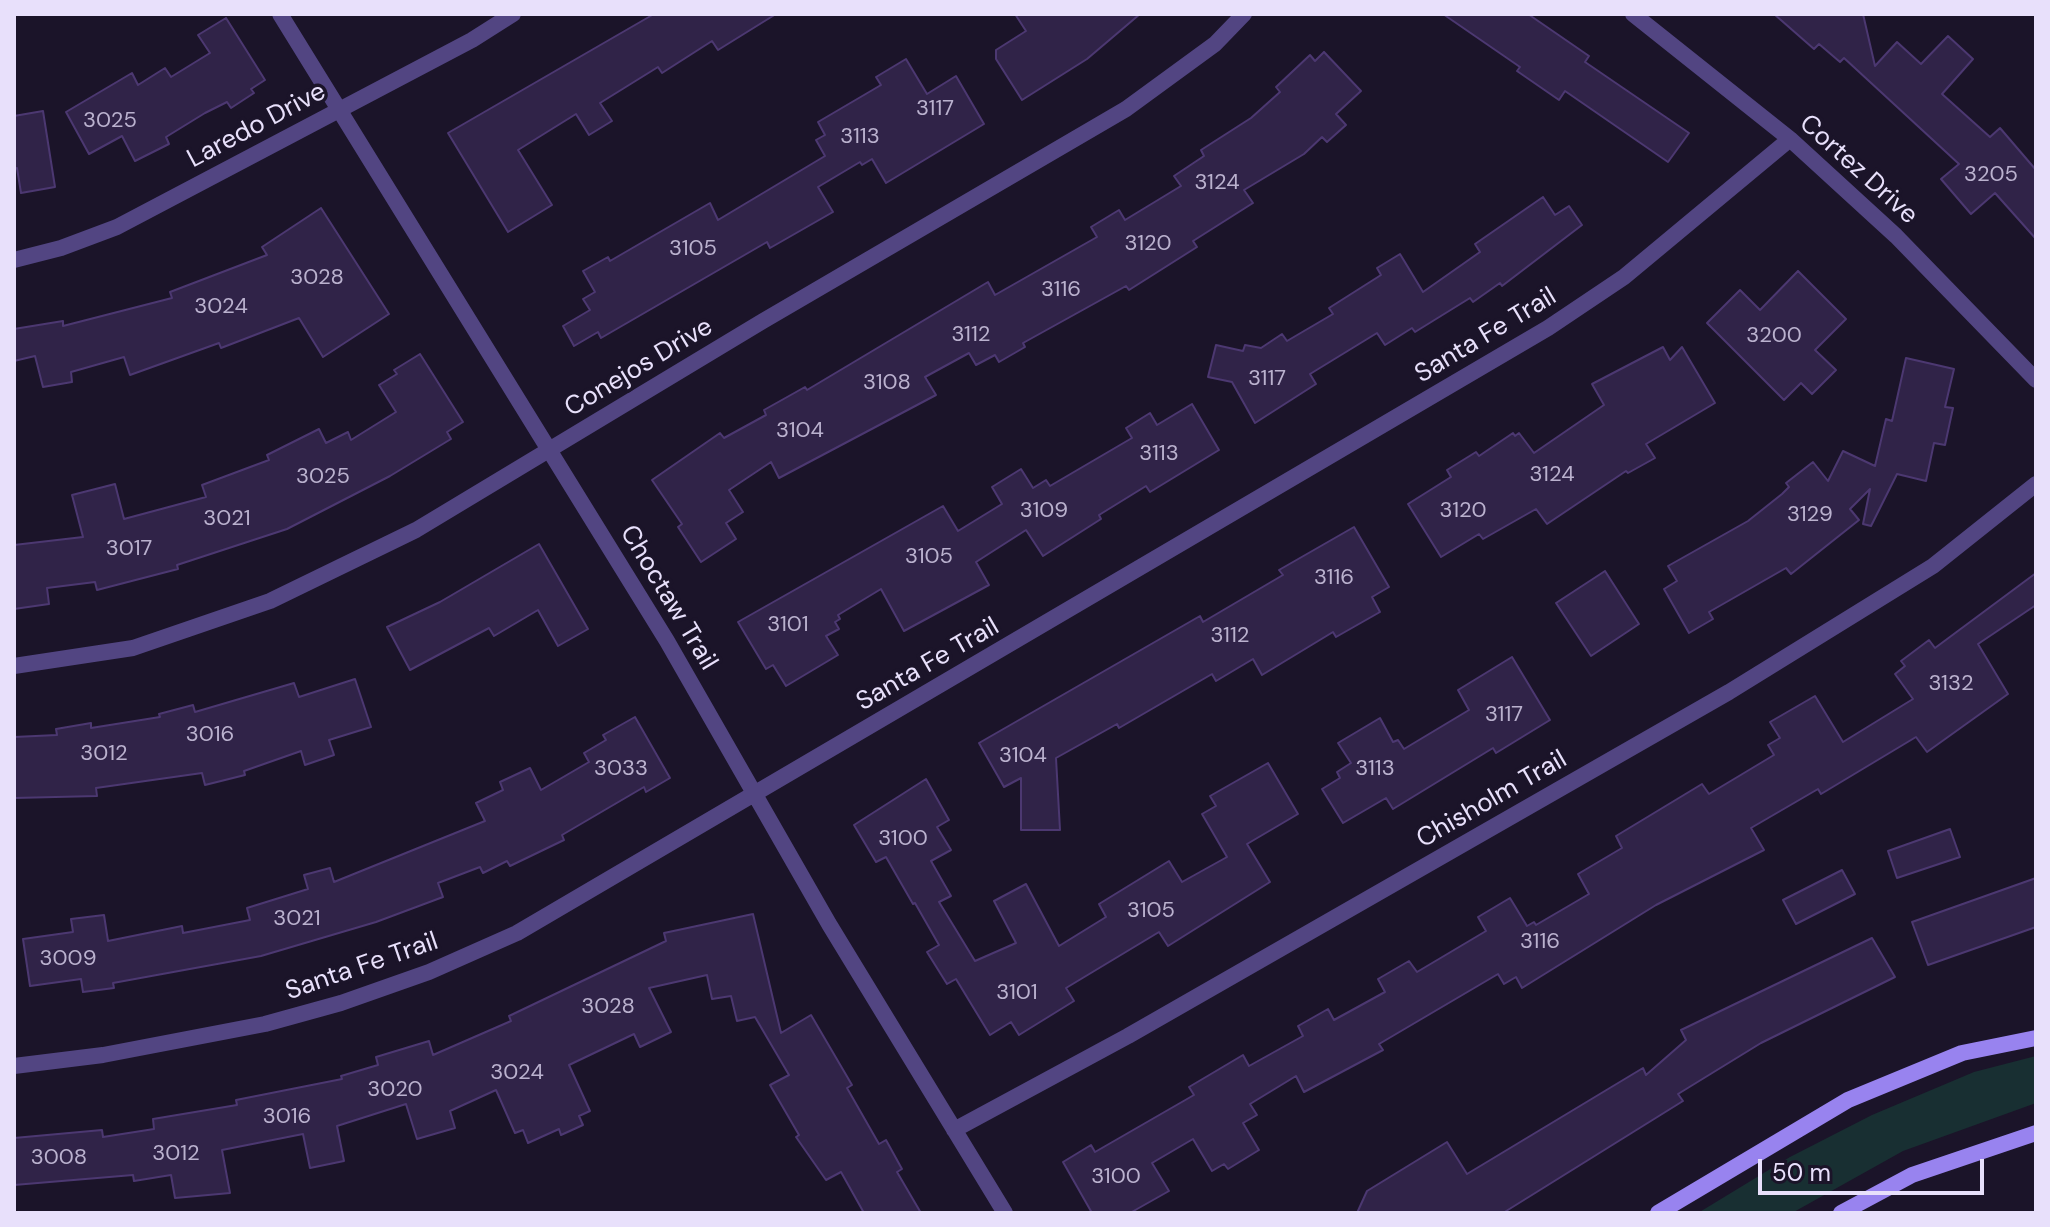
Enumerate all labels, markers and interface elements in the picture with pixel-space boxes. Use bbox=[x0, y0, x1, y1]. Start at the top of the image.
street label: Laredo Drive bbox=[183, 77, 331, 175]
house number: 3117 bbox=[916, 96, 954, 122]
house number: 3025 bbox=[83, 108, 137, 134]
street label: Cortez Drive bbox=[1792, 109, 1924, 231]
house number: 3113 bbox=[840, 124, 880, 150]
house number: 3205 bbox=[1964, 162, 2018, 188]
house number: 3124 bbox=[1194, 170, 1240, 196]
house number: 3120 bbox=[1125, 231, 1171, 257]
house number: 3105 bbox=[669, 236, 717, 262]
house number: 3028 bbox=[290, 265, 344, 291]
house number: 3116 bbox=[1041, 277, 1081, 303]
street label: Santa Fe Trail bbox=[1410, 282, 1562, 390]
house number: 3024 bbox=[194, 294, 248, 320]
street label: Conejos Drive bbox=[559, 312, 719, 424]
house number: 3112 bbox=[951, 322, 991, 348]
house number: 3200 bbox=[1746, 323, 1802, 349]
house number: 3117 bbox=[1248, 366, 1286, 392]
house number: 3108 bbox=[863, 370, 911, 396]
house number: 3104 bbox=[776, 418, 824, 444]
house number: 3113 bbox=[1139, 441, 1179, 467]
house number: 3124 bbox=[1529, 462, 1575, 488]
house number: 3025 bbox=[296, 464, 350, 490]
house number: 3109 bbox=[1020, 498, 1068, 524]
house number: 3120 bbox=[1440, 498, 1486, 524]
house number: 3129 bbox=[1787, 502, 1833, 528]
house number: 3021 bbox=[203, 506, 251, 532]
street label: Choctaw Trail bbox=[613, 520, 723, 676]
house number: 3017 bbox=[106, 536, 152, 562]
house number: 3105 bbox=[905, 544, 953, 570]
house number: 3116 bbox=[1314, 565, 1354, 591]
house number: 3101 bbox=[767, 612, 809, 638]
street label: Santa Fe Trail bbox=[851, 612, 1005, 718]
house number: 3112 bbox=[1210, 623, 1250, 649]
house number: 3132 bbox=[1928, 671, 1974, 697]
house number: 3117 bbox=[1485, 702, 1523, 728]
house number: 3016 bbox=[186, 722, 234, 748]
house number: 3012 bbox=[80, 741, 128, 767]
house number: 3104 bbox=[999, 743, 1047, 769]
street label: Chisholm Trail bbox=[1411, 744, 1573, 856]
house number: 3033 bbox=[594, 756, 648, 782]
house number: 3113 bbox=[1355, 756, 1395, 782]
house number: 3100 bbox=[878, 826, 928, 852]
house number: 3105 bbox=[1127, 898, 1175, 924]
house number: 3021 bbox=[273, 906, 321, 932]
street label: Santa Fe Trail bbox=[282, 926, 442, 1008]
house number: 3116 bbox=[1520, 929, 1560, 955]
house number: 3009 bbox=[40, 946, 96, 972]
house number: 3101 bbox=[996, 980, 1038, 1006]
house number: 3028 bbox=[581, 994, 635, 1020]
house number: 3024 bbox=[490, 1060, 544, 1086]
house number: 3020 bbox=[367, 1077, 423, 1103]
house number: 3016 bbox=[263, 1104, 311, 1130]
house number: 3012 bbox=[152, 1141, 200, 1167]
scale bar bbox=[1762, 1143, 1988, 1193]
house number: 3008 bbox=[31, 1145, 87, 1171]
text: 50 m bbox=[1772, 1157, 1831, 1188]
house number: 3100 bbox=[1091, 1164, 1141, 1190]

